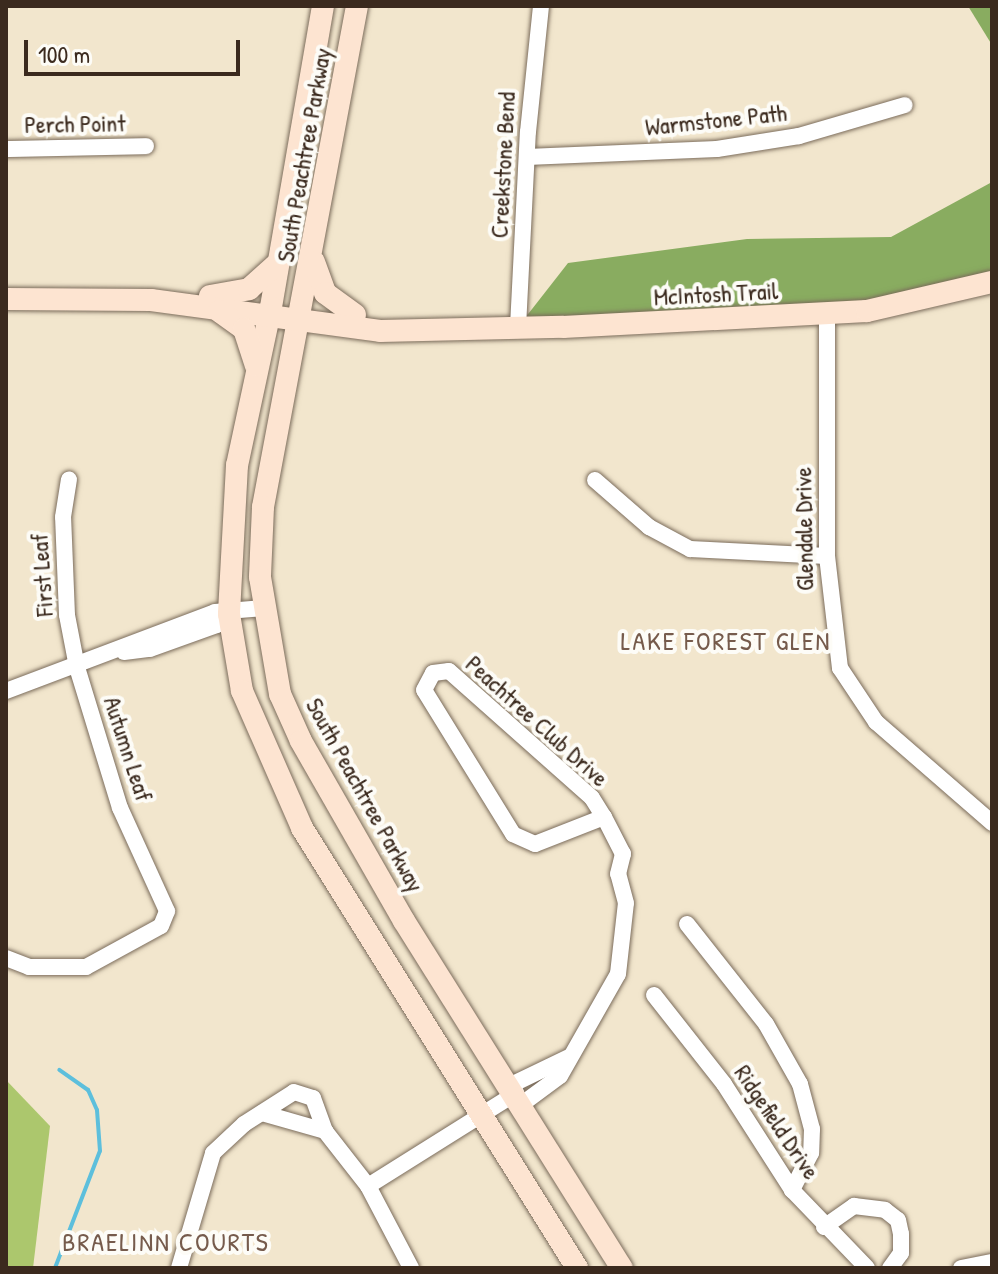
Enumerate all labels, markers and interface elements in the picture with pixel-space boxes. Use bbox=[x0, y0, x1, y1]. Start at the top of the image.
scale bar bbox=[28, 24, 244, 74]
text: 100 m bbox=[38, 38, 90, 70]
street label: South Peachtree Parkway bbox=[271, 46, 337, 264]
street label: Creekstone Bend bbox=[485, 91, 521, 239]
street label: Warmstone Path bbox=[644, 98, 788, 142]
street label: Perch Point bbox=[24, 109, 126, 139]
street label: McIntosh Trail bbox=[653, 276, 779, 312]
street label: Glendale Drive bbox=[789, 467, 819, 591]
street label: First Leaf bbox=[25, 533, 59, 617]
district label: LAKE FOREST GLEN bbox=[621, 625, 831, 657]
street label: Peachtree Club Drive bbox=[460, 649, 614, 793]
street label: Autumn Leaf bbox=[98, 693, 158, 805]
street label: South Peachtree Parkway bbox=[300, 693, 430, 897]
street label: Ridgefield Drive bbox=[728, 1059, 826, 1185]
district label: BRAELINN COURTS bbox=[62, 1226, 270, 1258]

